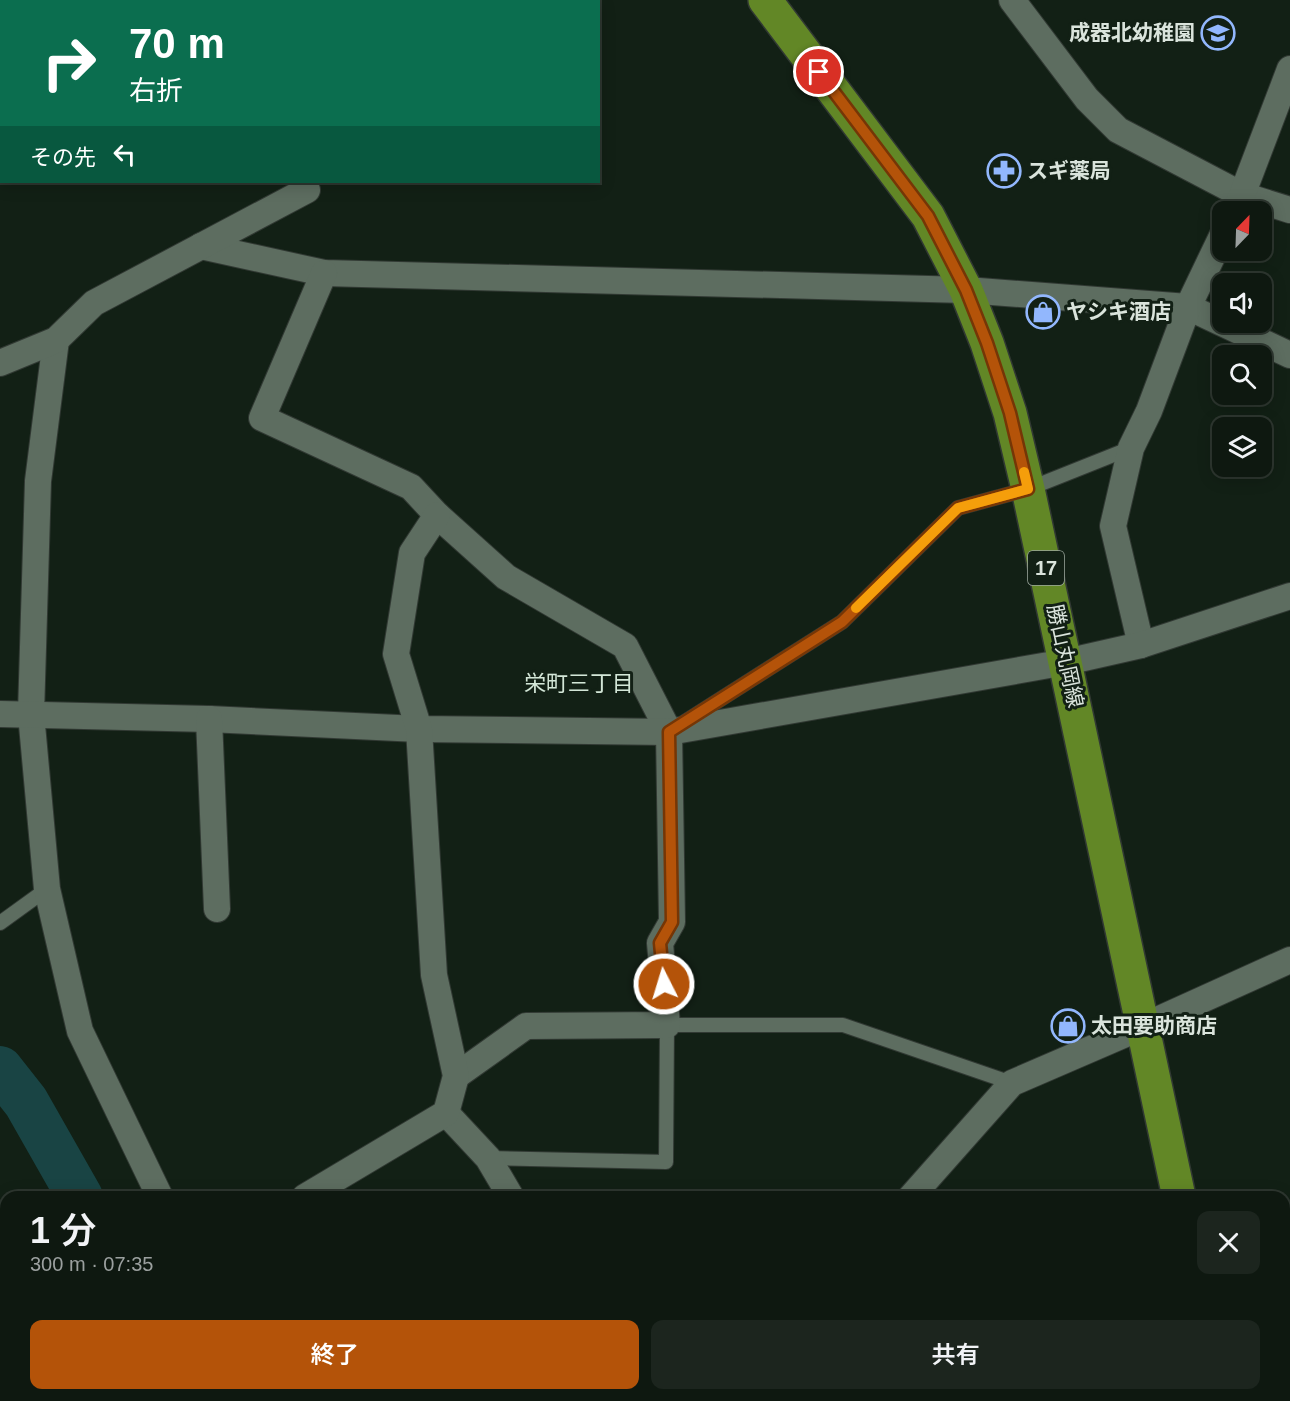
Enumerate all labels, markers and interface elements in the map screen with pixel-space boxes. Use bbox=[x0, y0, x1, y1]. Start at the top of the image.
school or university icon: 成器北幼稚園 bbox=[1200, 15, 1236, 51]
text: 70 m bbox=[129, 20, 225, 67]
place label: 成器北幼稚園 bbox=[1069, 21, 1195, 44]
icon: right bbox=[30, 24, 108, 102]
pin bbox=[793, 46, 844, 97]
icon: arrive bbox=[802, 55, 835, 88]
text: 右折 bbox=[129, 76, 183, 106]
icon: left bbox=[108, 138, 141, 171]
text: その先 bbox=[30, 145, 96, 170]
pharmacy icon: スギ薬局 bbox=[986, 153, 1022, 189]
place label: スギ薬局 bbox=[1027, 159, 1111, 182]
north arrow bbox=[1212, 201, 1272, 261]
map controls bbox=[1212, 201, 1272, 477]
button: sound bbox=[1212, 273, 1272, 333]
shop icon: ヤシキ酒店 bbox=[1025, 294, 1061, 330]
place label: ヤシキ酒店 bbox=[1066, 300, 1171, 323]
button: search bbox=[1212, 345, 1272, 405]
button: layers bbox=[1212, 417, 1272, 477]
road number: 17 bbox=[1028, 551, 1064, 585]
street label: 勝山丸岡線 bbox=[1043, 602, 1088, 710]
district label: 栄町三丁目 bbox=[524, 671, 634, 696]
position arrow bbox=[632, 952, 696, 1016]
shop icon: 太田要助商店 bbox=[1050, 1008, 1086, 1044]
place label: 太田要助商店 bbox=[1091, 1014, 1217, 1037]
text: 1 分 bbox=[30, 1210, 96, 1251]
button: close bbox=[1197, 1211, 1260, 1274]
text: 300 m · 07:35 bbox=[30, 1253, 153, 1275]
button: 終了 bbox=[30, 1320, 639, 1389]
button: 共有 bbox=[651, 1320, 1260, 1389]

